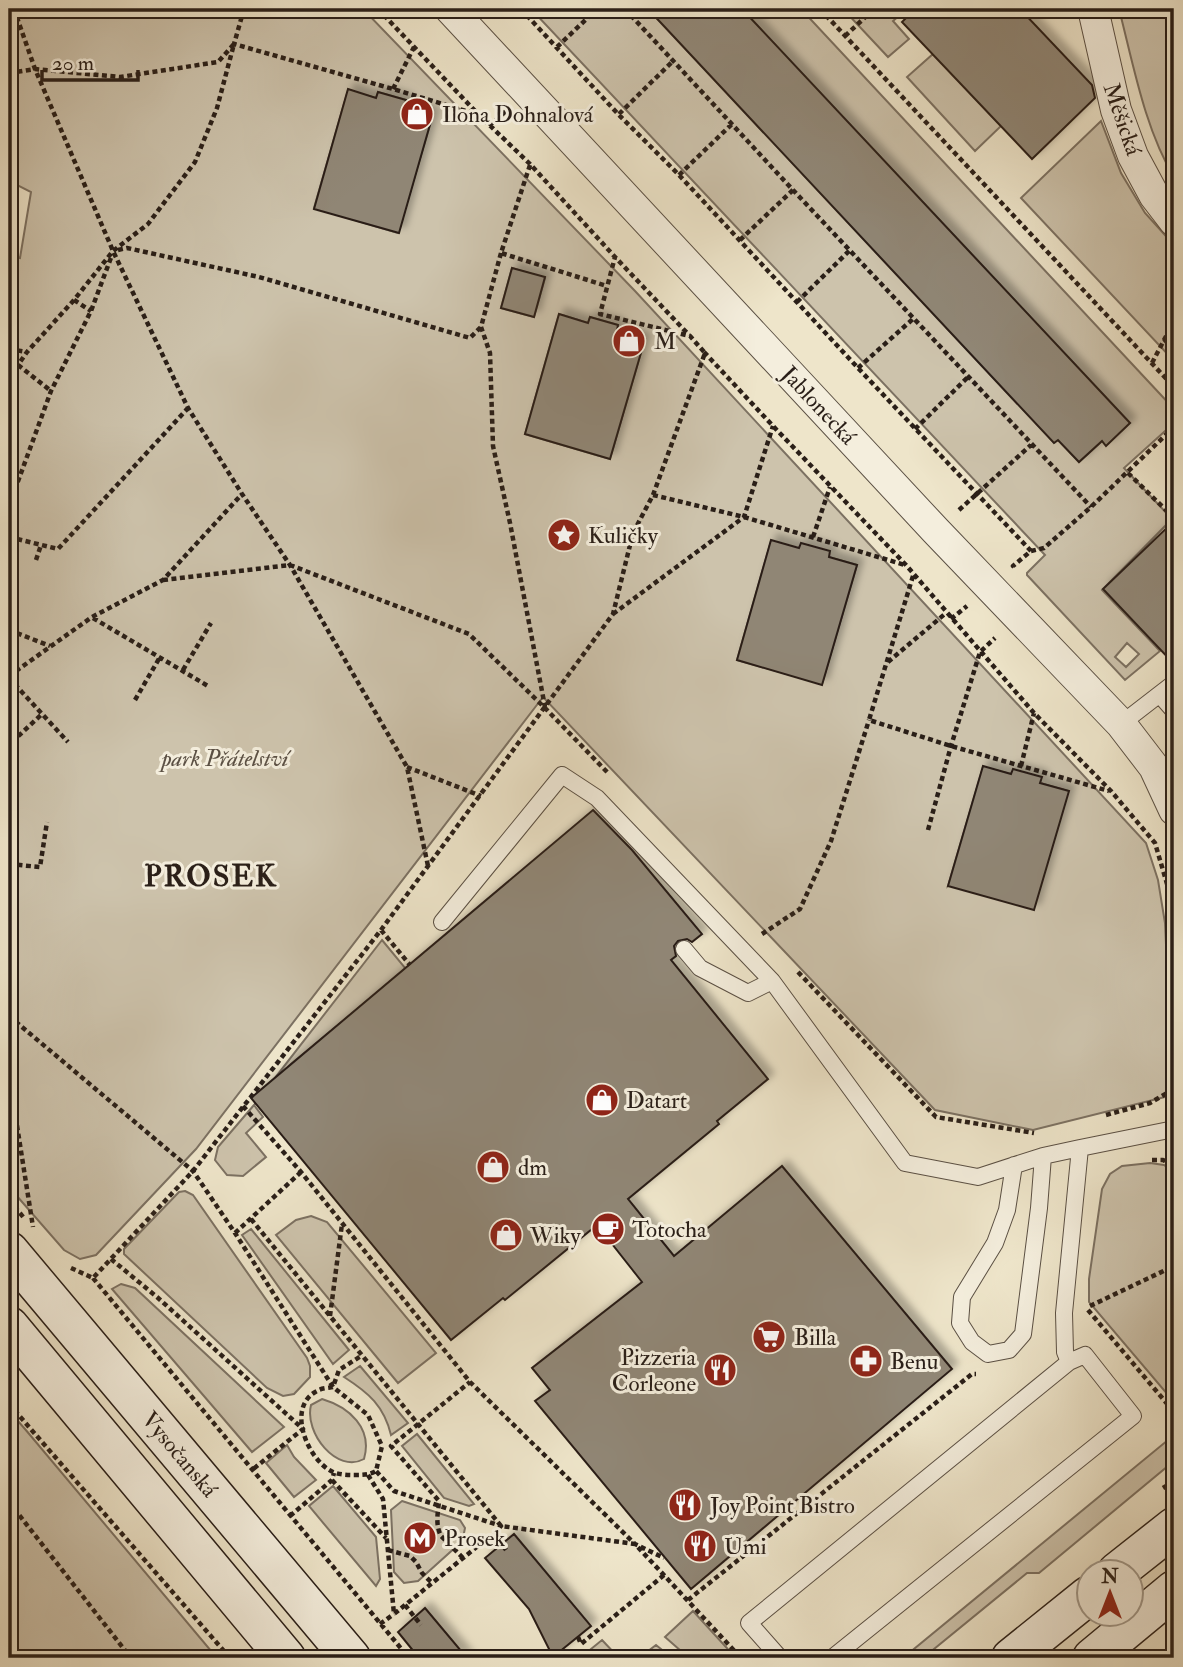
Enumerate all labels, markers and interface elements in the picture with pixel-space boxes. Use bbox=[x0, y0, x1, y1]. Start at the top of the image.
scale bar bbox=[42, 38, 138, 82]
text: 20 m bbox=[52, 50, 94, 77]
street label: Měšická bbox=[1097, 79, 1149, 160]
shop icon: Ilona Dohnalová bbox=[398, 95, 436, 133]
place label: Ilona Dohnalová bbox=[442, 100, 594, 129]
shop icon: M bbox=[610, 322, 648, 360]
place label: M bbox=[654, 327, 676, 356]
street label: Jablonecká bbox=[774, 359, 863, 451]
place icon: Kuličky bbox=[545, 516, 583, 554]
place label: Kuličky bbox=[588, 521, 659, 550]
park label: park Přátelství bbox=[158, 744, 292, 773]
district label: PROSEK bbox=[144, 858, 278, 895]
shop icon: Datart bbox=[583, 1081, 621, 1119]
place label: Datart bbox=[626, 1086, 687, 1115]
shop icon: dm bbox=[474, 1148, 512, 1186]
place label: dm bbox=[518, 1153, 547, 1182]
cafe icon: Totocha bbox=[589, 1210, 627, 1248]
place label: Totocha bbox=[632, 1215, 707, 1244]
shop icon: Wiky bbox=[487, 1216, 525, 1254]
place label: Wiky bbox=[529, 1221, 582, 1250]
supermarket icon: Billa bbox=[750, 1318, 788, 1356]
place label: Billa bbox=[794, 1323, 837, 1352]
pharmacy icon: Benu bbox=[847, 1342, 885, 1380]
place label: Pizzeria Corleone bbox=[612, 1343, 697, 1398]
place label: Benu bbox=[890, 1347, 938, 1376]
restaurant icon: Pizzeria Corleone bbox=[701, 1351, 739, 1389]
street label: Vysočanská bbox=[135, 1405, 224, 1504]
restaurant icon: Joy Point Bistro bbox=[666, 1486, 704, 1524]
place label: Joy Point Bistro bbox=[709, 1491, 855, 1520]
metro station icon: Prosek bbox=[401, 1519, 439, 1557]
place label: Prosek bbox=[444, 1524, 505, 1553]
restaurant icon: Umi bbox=[681, 1527, 719, 1565]
place label: Umi bbox=[724, 1532, 767, 1561]
north arrow bbox=[1074, 1558, 1144, 1628]
text: N bbox=[1100, 1565, 1119, 1589]

